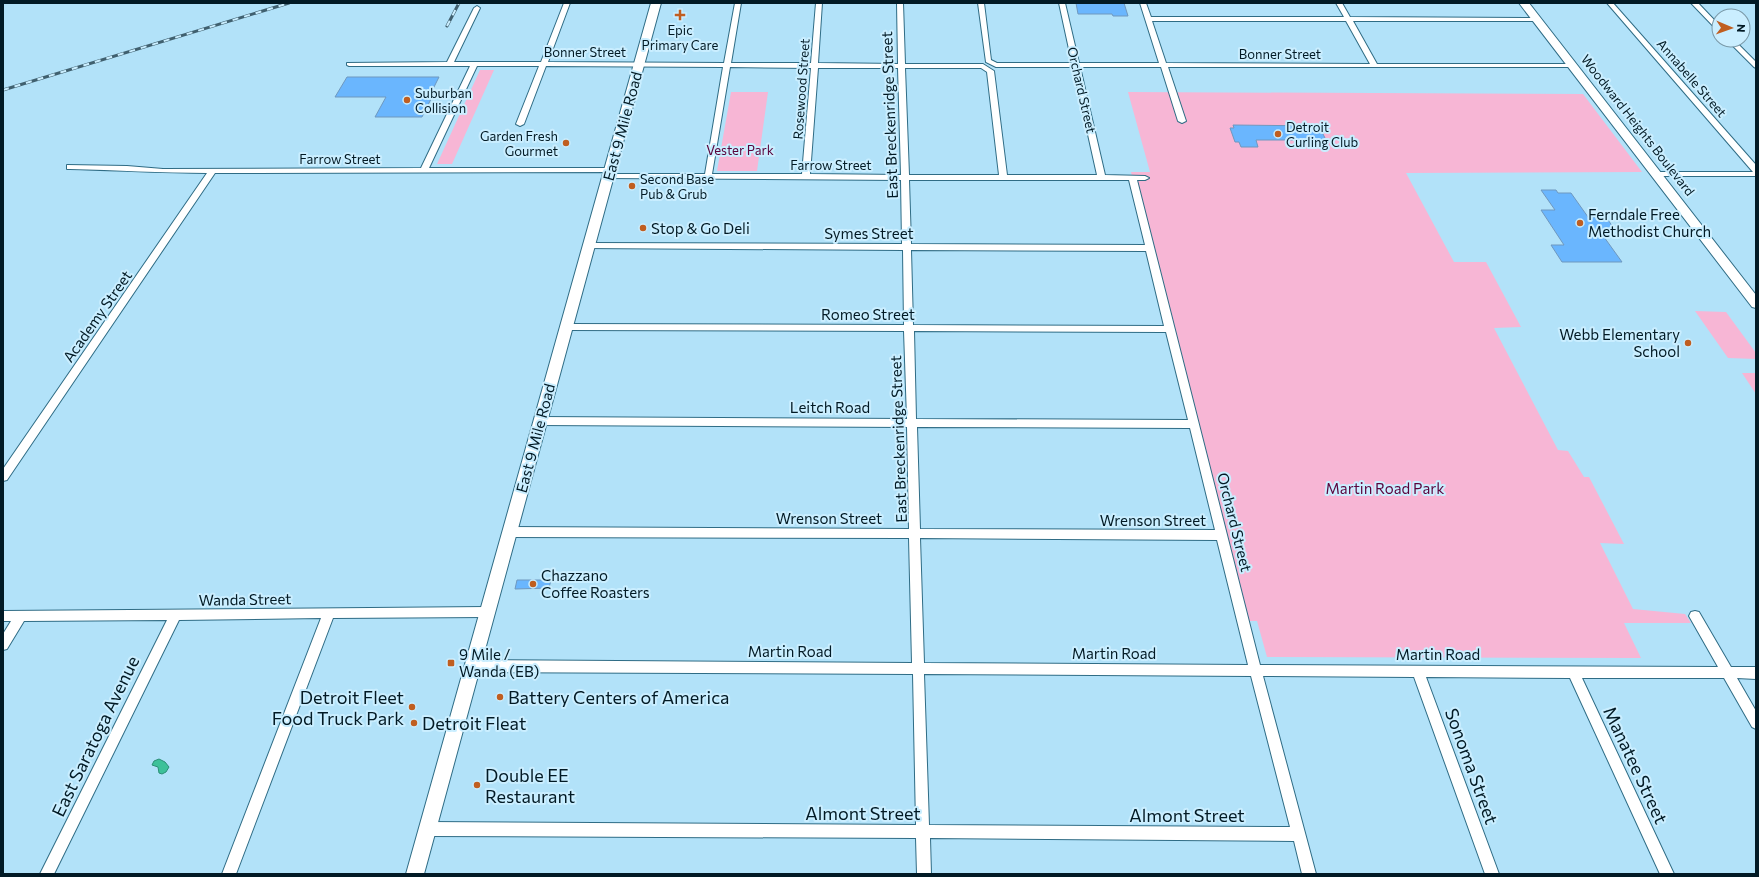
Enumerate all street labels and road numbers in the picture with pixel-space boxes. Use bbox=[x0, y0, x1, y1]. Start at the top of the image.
street label: East Breckenridge Street bbox=[877, 31, 901, 199]
street label: Annabelle Street bbox=[1654, 36, 1730, 120]
street label: Rosewood Street bbox=[789, 38, 813, 140]
street label: Bonner Street bbox=[544, 44, 626, 60]
street label: Orchard Street bbox=[1064, 45, 1100, 135]
street label: Bonner Street bbox=[1239, 46, 1321, 62]
street label: Woodward Heights Boulevard bbox=[1578, 51, 1698, 199]
street label: East 9 Mile Road bbox=[599, 69, 645, 183]
street label: Farrow Street bbox=[299, 151, 381, 167]
street label: Farrow Street bbox=[790, 157, 872, 173]
street label: Symes Street bbox=[824, 224, 914, 242]
street label: Academy Street bbox=[59, 267, 135, 365]
street label: Romeo Street bbox=[821, 305, 915, 323]
street label: East Breckenridge Street bbox=[886, 355, 910, 523]
street label: East 9 Mile Road bbox=[512, 381, 558, 495]
street label: Leitch Road bbox=[790, 398, 870, 416]
street label: Orchard Street bbox=[1214, 471, 1256, 573]
street label: Wrenson Street bbox=[776, 509, 882, 527]
street label: Wrenson Street bbox=[1100, 511, 1206, 529]
street label: Wanda Street bbox=[198, 589, 292, 609]
street label: Martin Road bbox=[748, 642, 832, 660]
street label: Martin Road bbox=[1072, 644, 1156, 662]
street label: Martin Road bbox=[1396, 645, 1480, 663]
street label: East Saratoga Avenue bbox=[47, 652, 143, 820]
street label: Manatee Street bbox=[1599, 703, 1673, 827]
street label: Sonoma Street bbox=[1441, 705, 1503, 827]
street label: Almont Street bbox=[805, 802, 921, 824]
street label: Almont Street bbox=[1129, 804, 1245, 826]

